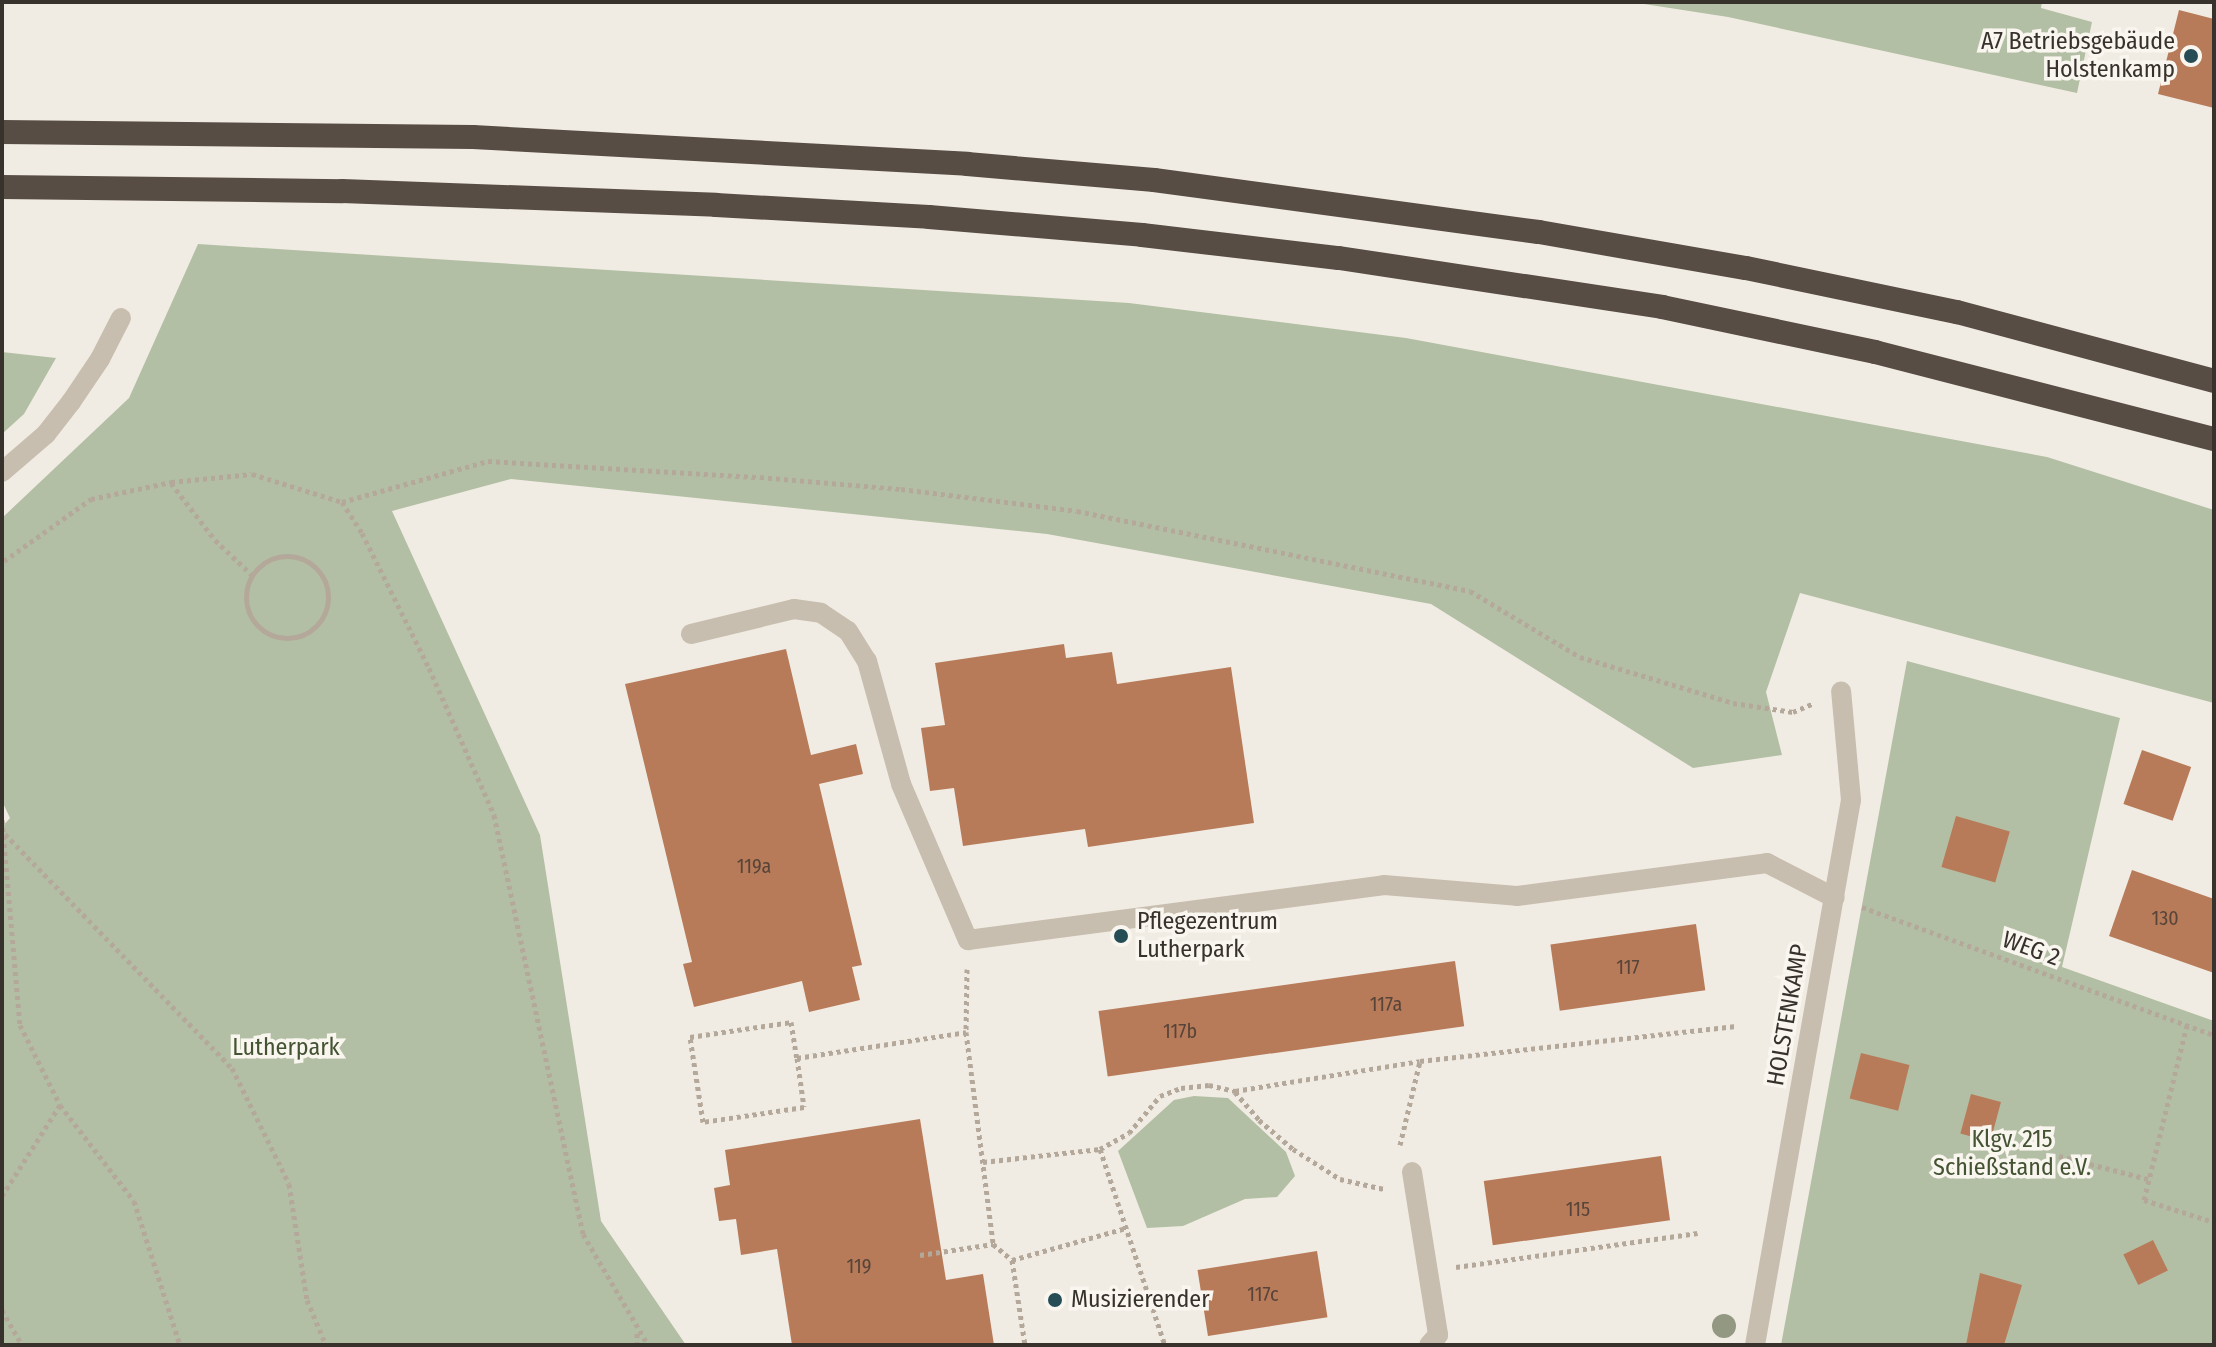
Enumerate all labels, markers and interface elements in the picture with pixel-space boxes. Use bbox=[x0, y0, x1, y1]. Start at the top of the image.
place label: A7 Betriebsgebäude Holstenkamp bbox=[1981, 28, 2175, 84]
marker: A7 Betriebsgebäude Holstenkamp bbox=[2182, 47, 2200, 65]
house number: 119a bbox=[737, 854, 771, 878]
house number: 130 bbox=[2151, 906, 2179, 930]
place label: Pflegezentrum Lutherpark bbox=[1137, 908, 1278, 964]
street label: WEG 2 bbox=[1998, 925, 2064, 973]
marker: Pflegezentrum Lutherpark bbox=[1112, 927, 1130, 945]
street label: HOLSTENKAMP bbox=[1761, 942, 1815, 1088]
house number: 117 bbox=[1616, 955, 1640, 979]
house number: 117a bbox=[1370, 992, 1402, 1016]
house number: 117b bbox=[1163, 1019, 1197, 1043]
park label: Lutherpark bbox=[232, 1034, 340, 1062]
park label: Klgv. 215 Schießstand e.V. bbox=[1933, 1126, 2091, 1182]
house number: 115 bbox=[1566, 1197, 1590, 1221]
house number: 119 bbox=[846, 1254, 872, 1278]
house number: 117c bbox=[1247, 1282, 1279, 1306]
place label: Musizierender bbox=[1071, 1286, 1210, 1314]
marker: Musizierender bbox=[1046, 1291, 1064, 1309]

